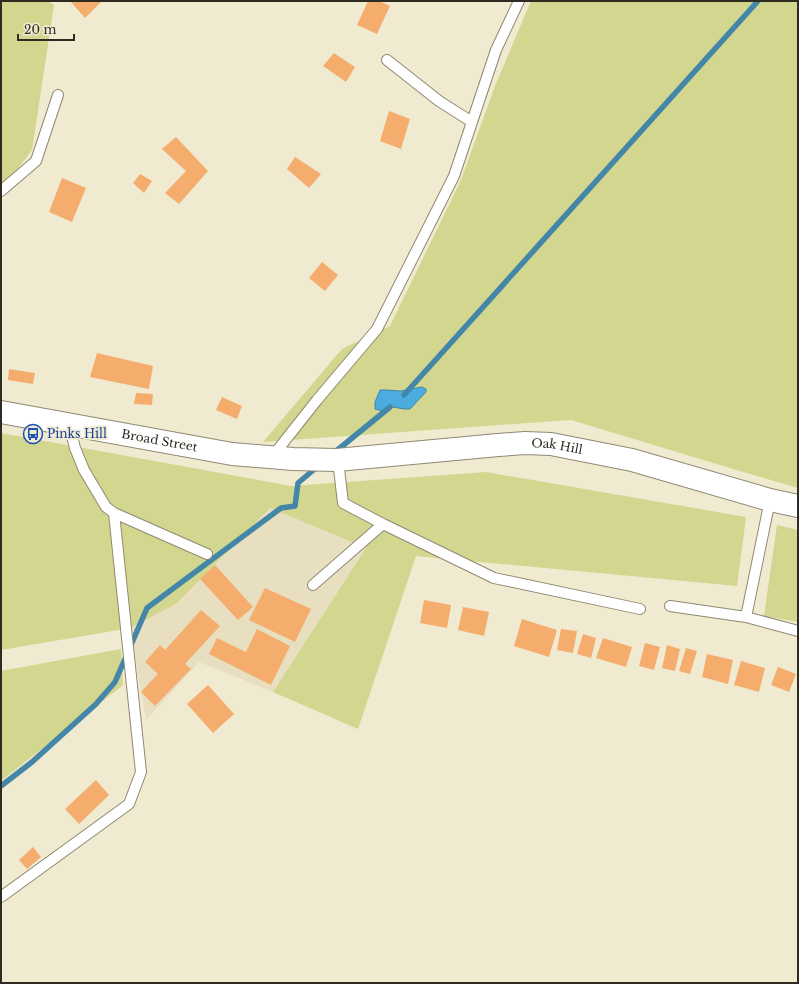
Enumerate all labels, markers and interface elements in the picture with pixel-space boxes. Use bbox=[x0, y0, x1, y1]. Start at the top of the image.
scale bar bbox=[18, 16, 74, 42]
text: 20 m bbox=[24, 22, 56, 37]
bus stop icon: Pinks Hill bbox=[22, 423, 44, 445]
place label: Pinks Hill bbox=[47, 426, 107, 441]
street label: Broad Street bbox=[120, 426, 199, 455]
street label: Oak Hill bbox=[531, 435, 584, 457]

